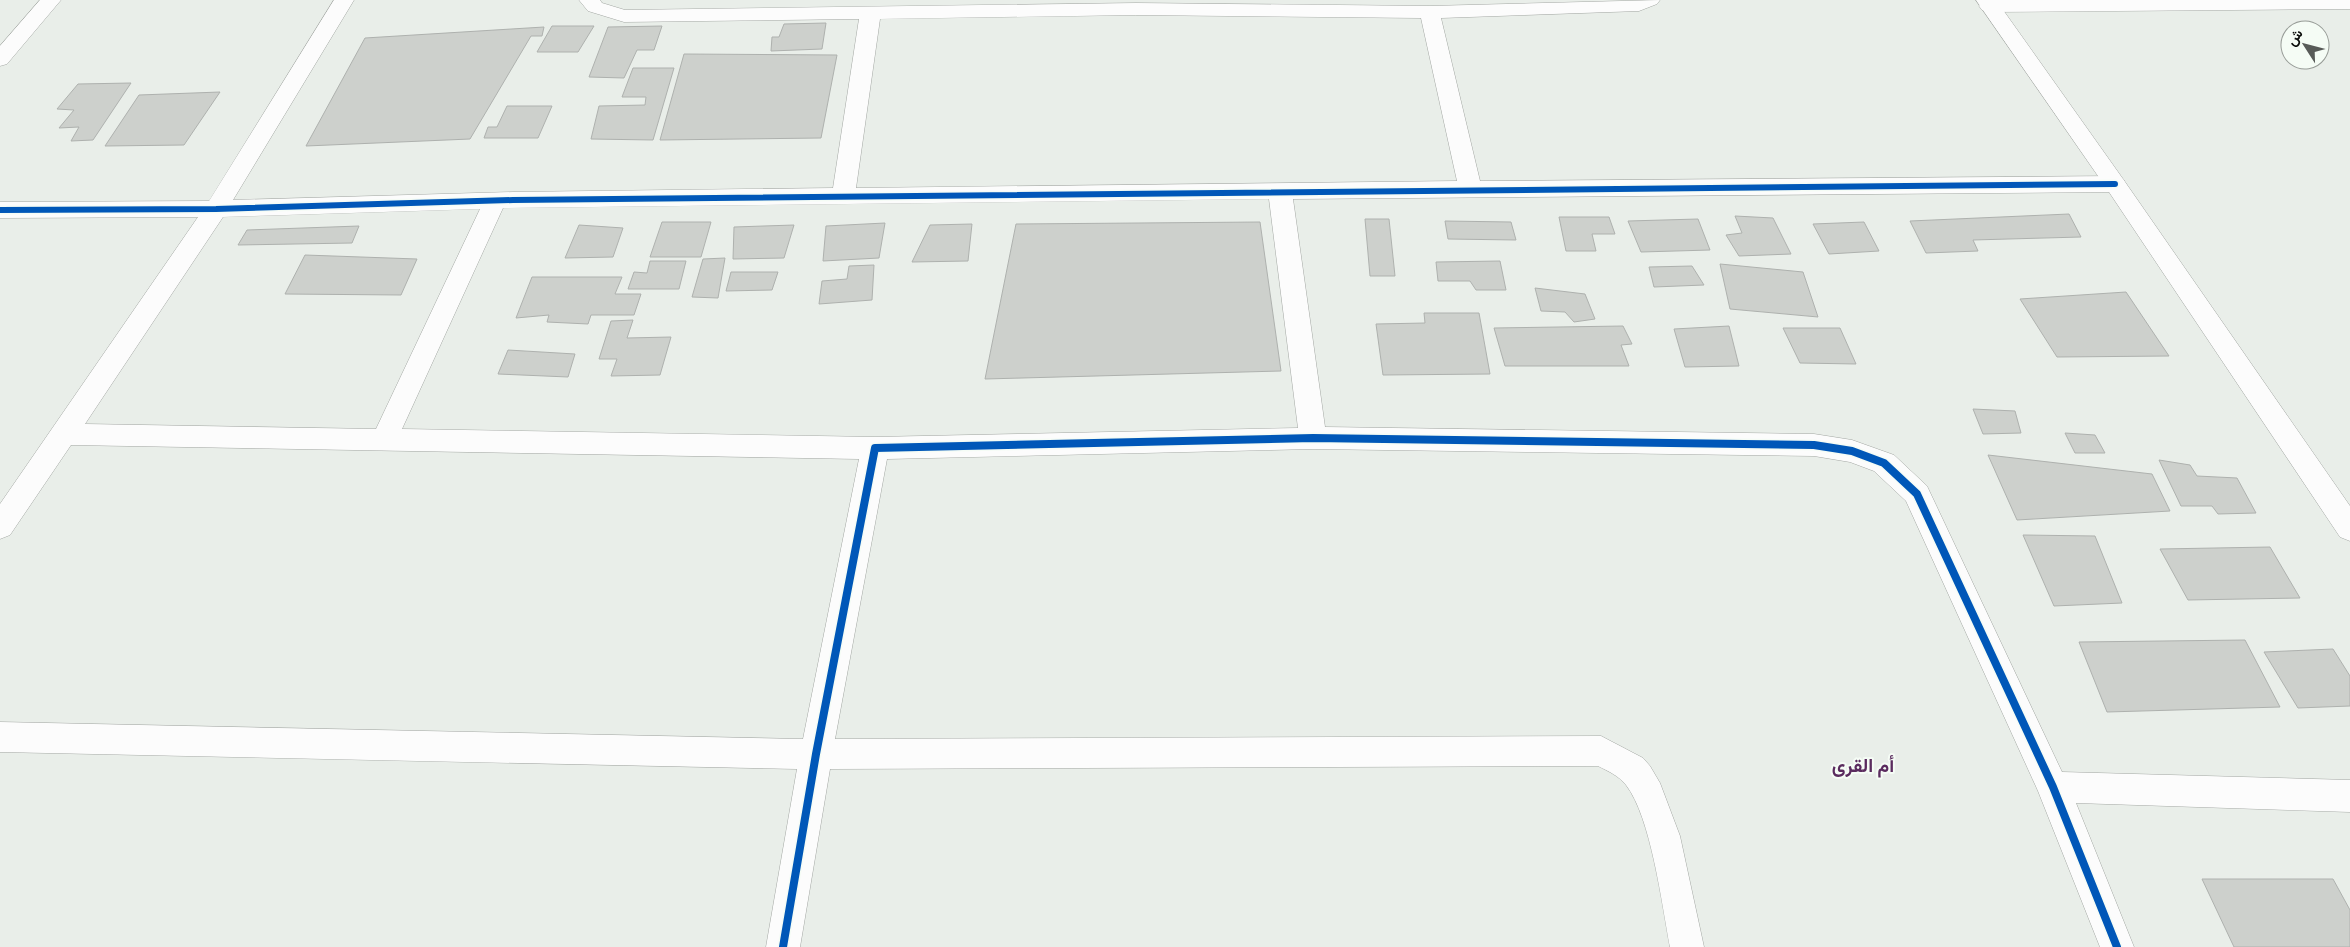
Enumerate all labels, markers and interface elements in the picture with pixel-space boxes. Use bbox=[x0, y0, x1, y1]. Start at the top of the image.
north arrow bbox=[2280, 20, 2330, 70]
text: ش bbox=[2283, 26, 2307, 49]
district label: أم القرى bbox=[1832, 754, 1894, 778]

